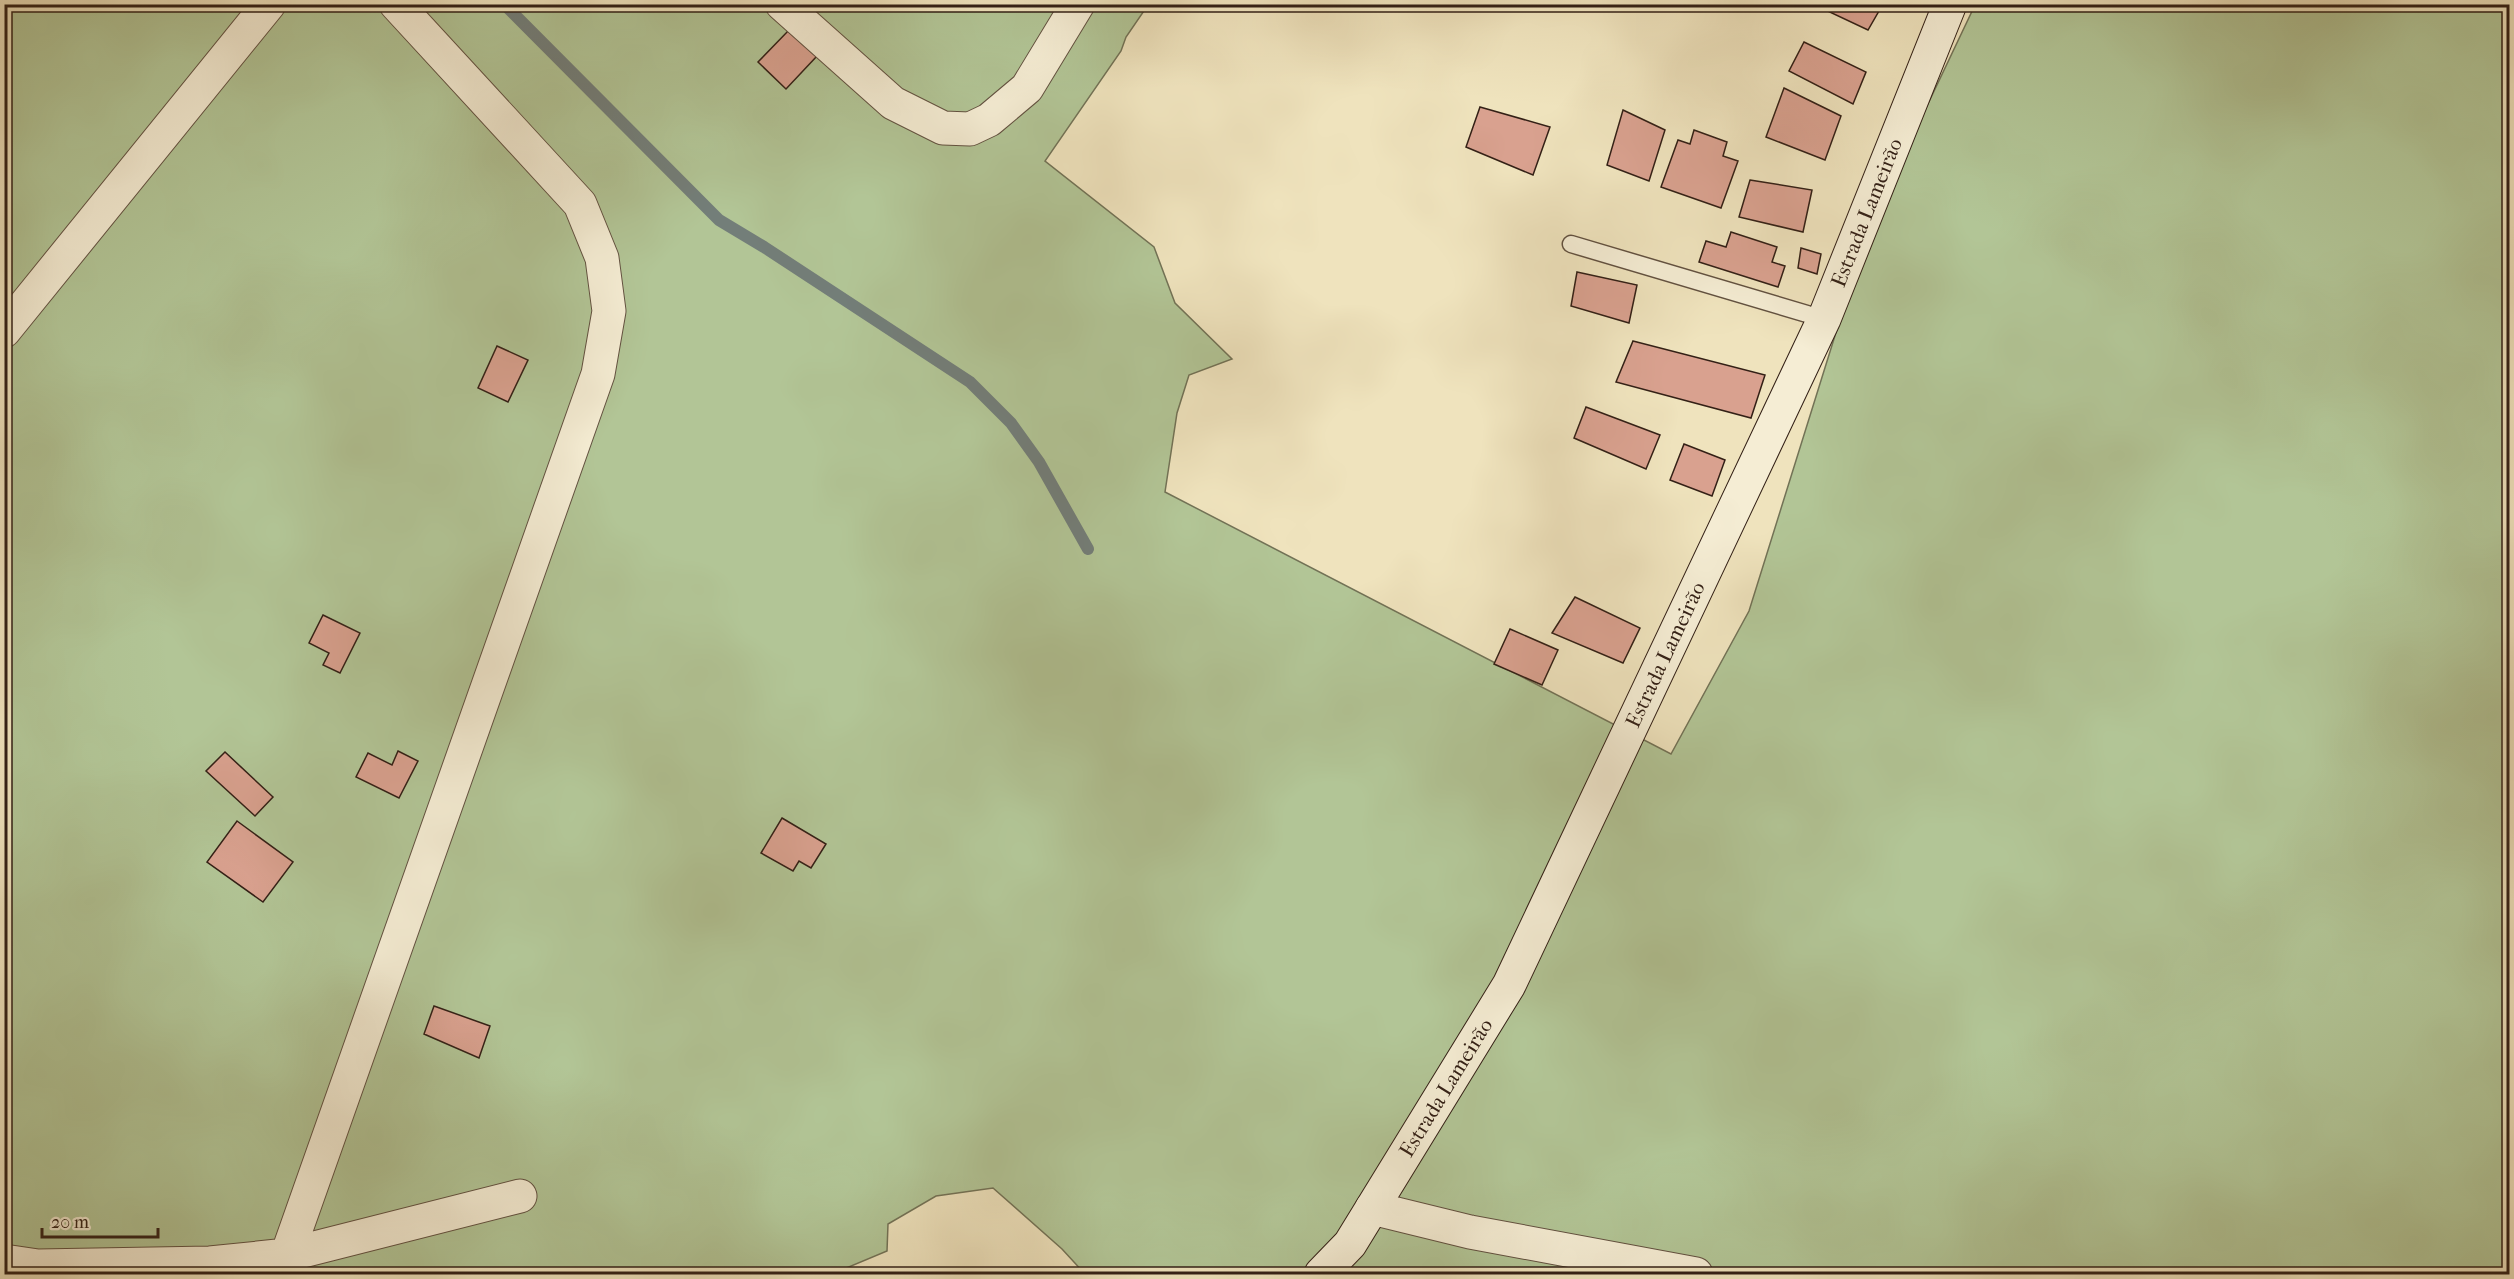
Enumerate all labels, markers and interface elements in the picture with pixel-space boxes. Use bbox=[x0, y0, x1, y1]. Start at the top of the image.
street label: Estrada Lameirão bbox=[1826, 135, 1907, 290]
street label: Estrada Lameirão bbox=[1621, 578, 1710, 731]
street label: Estrada Lameirão bbox=[1394, 1014, 1497, 1161]
scale bar bbox=[42, 1201, 158, 1239]
text: 20 m bbox=[51, 1212, 89, 1233]

